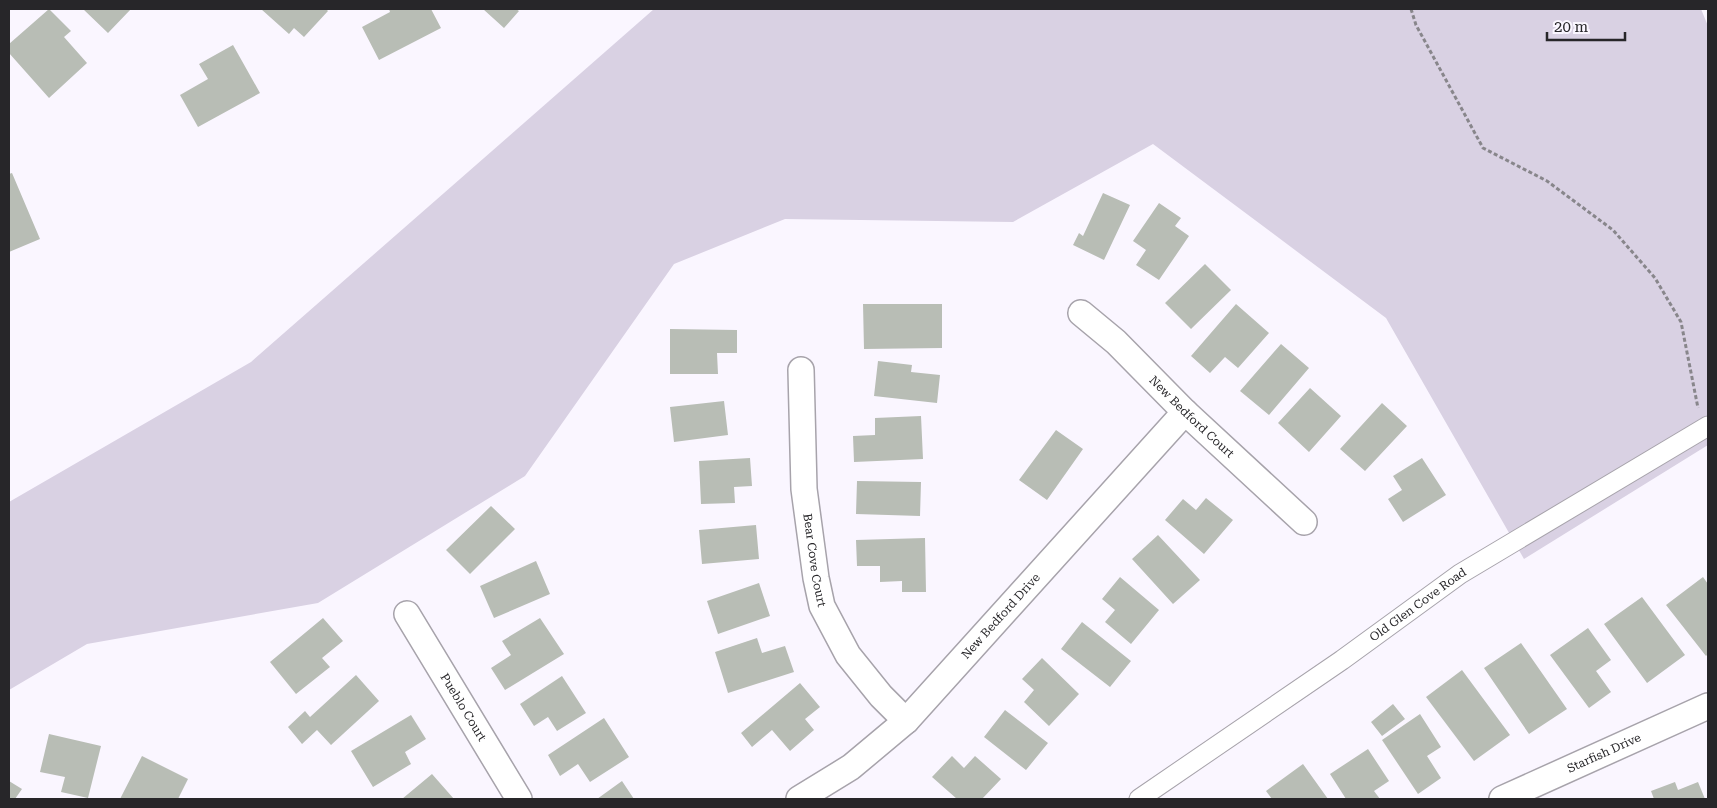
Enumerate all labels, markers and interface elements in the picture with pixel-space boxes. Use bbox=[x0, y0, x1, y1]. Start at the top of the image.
scale bar bbox=[1547, 10, 1624, 42]
text: 20 m bbox=[1554, 18, 1589, 36]
street label: New Bedford Court bbox=[1146, 373, 1237, 461]
street label: Bear Cove Court bbox=[800, 513, 829, 609]
street label: Old Glen Cove Road bbox=[1367, 565, 1469, 644]
street label: New Bedford Drive bbox=[958, 570, 1043, 662]
street label: Pueblo Court bbox=[438, 671, 490, 744]
street label: Starfish Drive bbox=[1565, 730, 1643, 776]

